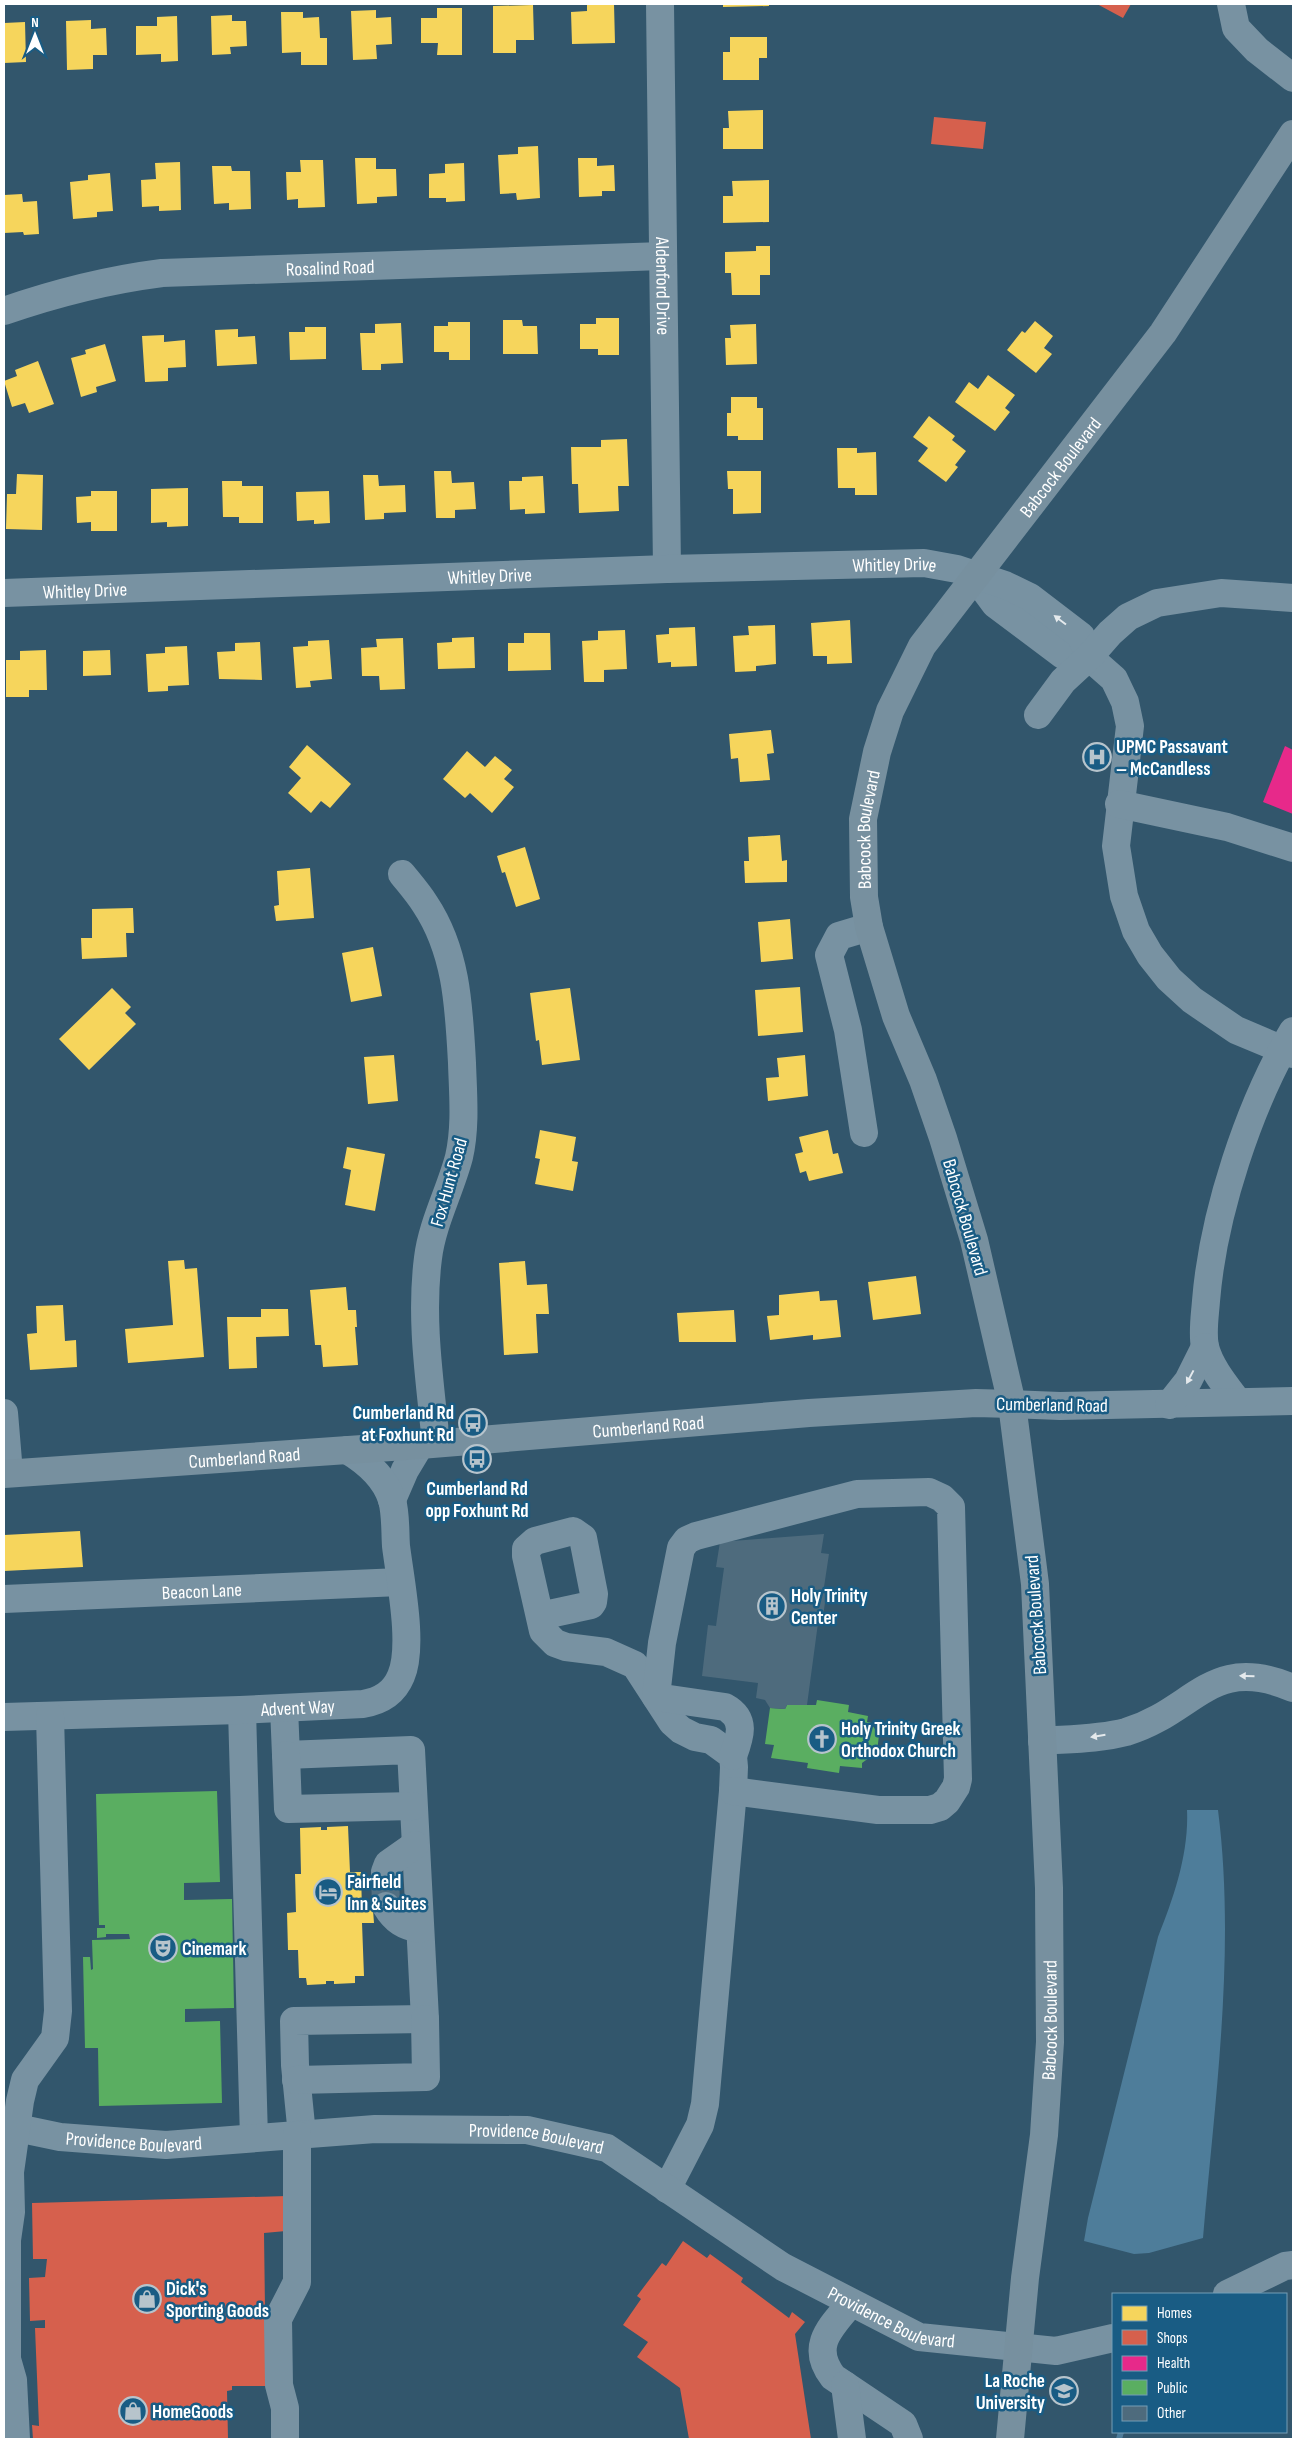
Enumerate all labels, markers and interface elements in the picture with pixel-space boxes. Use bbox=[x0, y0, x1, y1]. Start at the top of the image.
north arrow bbox=[10, 10, 60, 60]
text: N bbox=[31, 14, 39, 31]
street label: Aldenford Drive bbox=[650, 236, 674, 335]
street label: Rosalind Road bbox=[285, 256, 375, 282]
street label: Babcock Boulevard bbox=[1015, 413, 1107, 522]
street label: Whitley Drive bbox=[852, 553, 938, 578]
street label: Whitley Drive bbox=[447, 564, 532, 590]
street label: Whitley Drive bbox=[42, 579, 128, 605]
one-way arrow bbox=[1053, 615, 1067, 625]
place label: UPMC Passavant – McCandless bbox=[1116, 736, 1228, 781]
hospital icon: UPMC Passavant – McCandless bbox=[1082, 742, 1112, 772]
street label: Babcock Boulevard bbox=[853, 768, 886, 889]
street label: Fox Hunt Road bbox=[426, 1135, 473, 1229]
street label: Babcock Boulevard bbox=[937, 1157, 992, 1278]
one-way arrow bbox=[1186, 1370, 1194, 1385]
street label: Cumberland Road bbox=[996, 1393, 1108, 1418]
place label: Cumberland Rd at Foxhunt Rd bbox=[352, 1402, 454, 1447]
bus stop icon: Cumberland Rd at Foxhunt Rd bbox=[458, 1408, 488, 1438]
street label: Cumberland Road bbox=[592, 1412, 705, 1444]
street label: Cumberland Road bbox=[188, 1443, 301, 1474]
bus stop icon: Cumberland Rd opp Foxhunt Rd bbox=[462, 1444, 492, 1474]
place label: Cumberland Rd opp Foxhunt Rd bbox=[425, 1478, 529, 1523]
street label: Babcock Boulevard bbox=[1021, 1554, 1052, 1675]
street label: Beacon Lane bbox=[161, 1579, 242, 1605]
place label: Holy Trinity Center bbox=[791, 1585, 868, 1630]
building icon: Holy Trinity Center bbox=[757, 1591, 787, 1621]
one-way arrow bbox=[1238, 1672, 1254, 1680]
street label: Advent Way bbox=[259, 1695, 336, 1722]
place label: Holy Trinity Greek Orthodox Church bbox=[841, 1718, 961, 1763]
church icon: Holy Trinity Greek Orthodox Church bbox=[807, 1724, 837, 1754]
one-way arrow bbox=[1090, 1732, 1106, 1740]
place label: Fairfield Inn & Suites bbox=[347, 1871, 426, 1916]
hotel icon: Fairfield Inn & Suites bbox=[313, 1877, 343, 1907]
theatre icon: Cinemark bbox=[148, 1933, 178, 1963]
place label: Cinemark bbox=[182, 1938, 246, 1961]
street label: Babcock Boulevard bbox=[1038, 1960, 1063, 2081]
street label: Providence Boulevard bbox=[469, 2120, 606, 2160]
street label: Providence Boulevard bbox=[65, 2127, 203, 2158]
place label: Dick's Sporting Goods bbox=[166, 2278, 269, 2323]
street label: Providence Boulevard bbox=[824, 2282, 956, 2354]
shop icon: Dick's Sporting Goods bbox=[132, 2284, 162, 2314]
legend bbox=[1112, 2293, 1287, 2433]
text: Homes bbox=[1157, 2304, 1192, 2323]
text: Shops bbox=[1157, 2329, 1188, 2348]
text: Health bbox=[1157, 2354, 1190, 2373]
place label: La Roche University bbox=[976, 2370, 1045, 2415]
school or university icon: La Roche University bbox=[1049, 2376, 1079, 2406]
text: Public bbox=[1157, 2379, 1188, 2398]
shop icon: HomeGoods bbox=[118, 2396, 148, 2426]
place label: HomeGoods bbox=[152, 2401, 233, 2424]
text: Other bbox=[1157, 2404, 1186, 2423]

